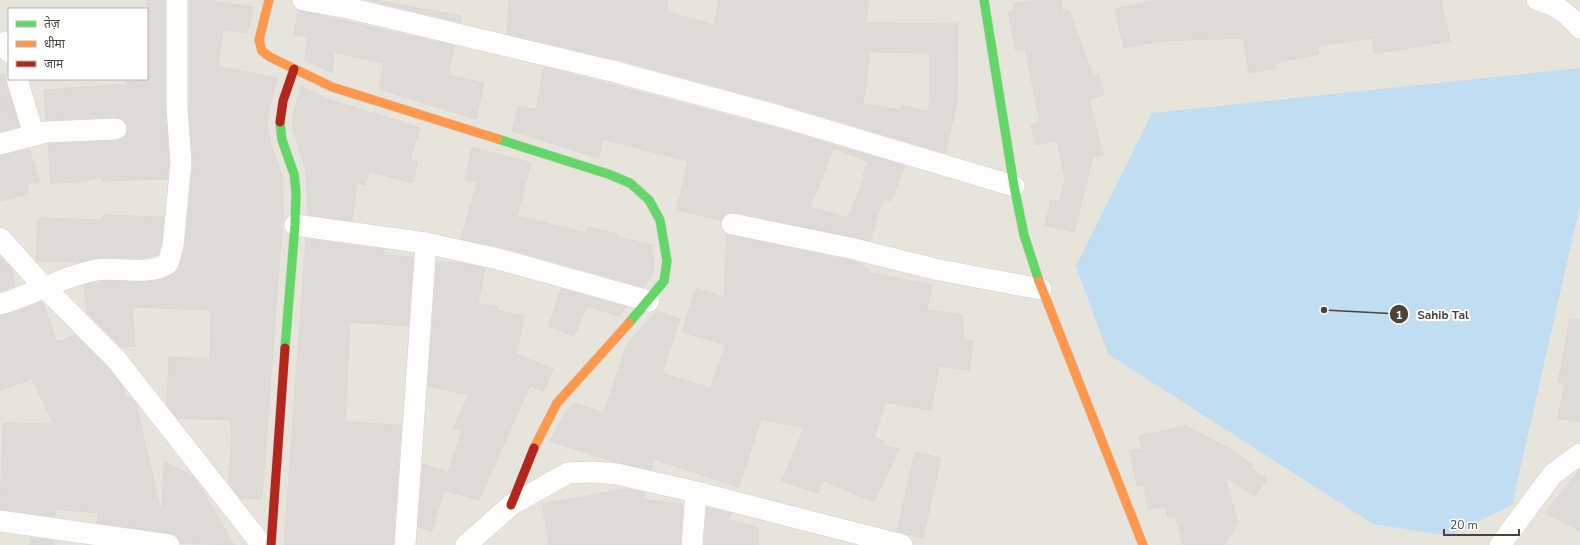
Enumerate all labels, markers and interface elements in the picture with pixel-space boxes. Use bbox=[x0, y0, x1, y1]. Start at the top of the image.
legend bbox=[8, 8, 148, 80]
text: तेज़ bbox=[44, 16, 61, 32]
text: धीमा bbox=[44, 36, 66, 52]
text: जाम bbox=[44, 56, 64, 72]
callout: Sahib Tal bbox=[1389, 302, 1477, 326]
text: 1 bbox=[1395, 307, 1403, 323]
text: Sahib Tal bbox=[1417, 307, 1469, 323]
scale bar bbox=[1444, 511, 1519, 537]
text: 20 m bbox=[1450, 517, 1478, 533]

